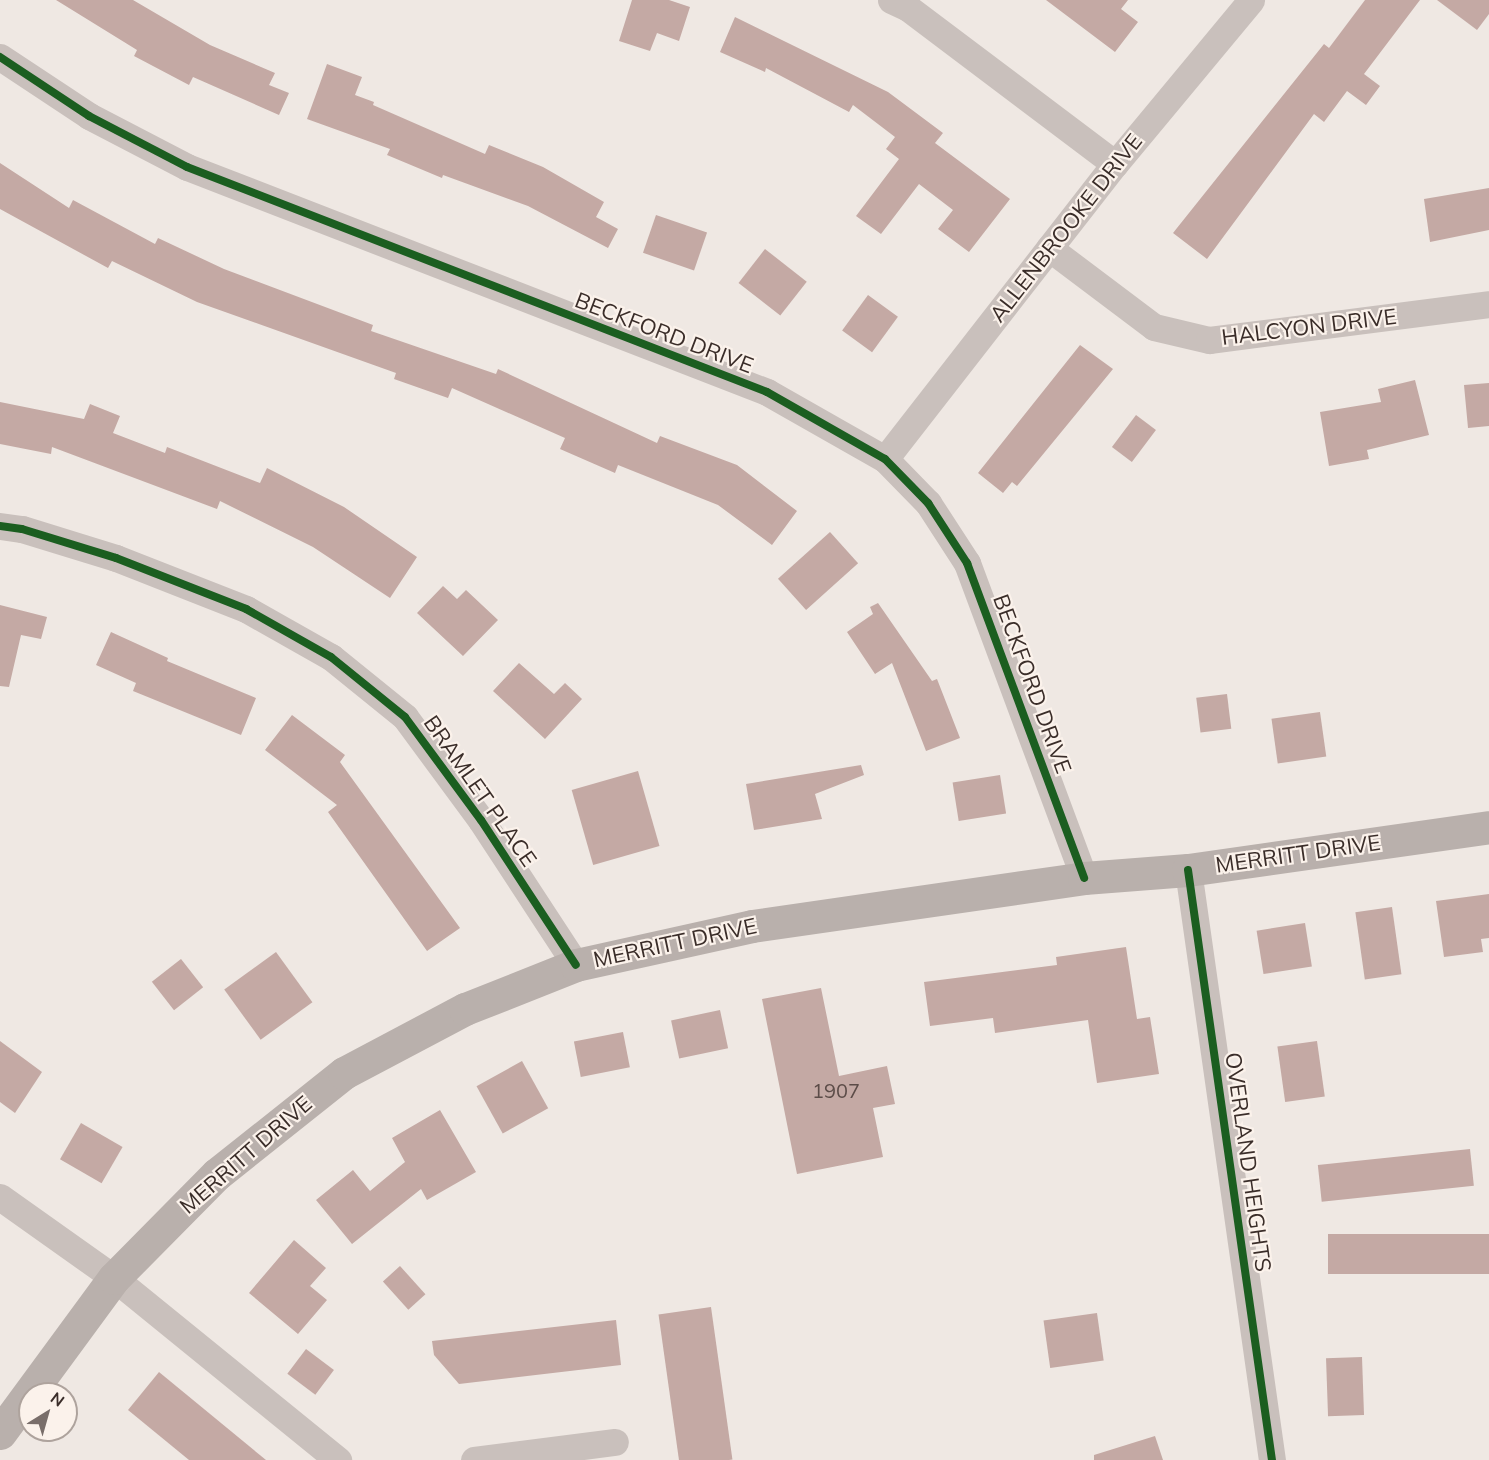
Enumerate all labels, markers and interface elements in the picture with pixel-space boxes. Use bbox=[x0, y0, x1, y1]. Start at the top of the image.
street label: ALLENBROOKE DRIVE bbox=[984, 129, 1148, 327]
street label: BECKFORD DRIVE bbox=[571, 287, 757, 379]
street label: HALCYON DRIVE bbox=[1220, 303, 1398, 351]
street label: BECKFORD DRIVE bbox=[987, 591, 1077, 777]
street label: BRAMLET PLACE bbox=[418, 710, 542, 872]
street label: MERRITT DRIVE bbox=[1214, 829, 1382, 879]
street label: MERRITT DRIVE bbox=[591, 913, 759, 973]
street label: OVERLAND HEIGHTS bbox=[1220, 1051, 1276, 1273]
house number: 1907 bbox=[812, 1078, 860, 1102]
street label: MERRITT DRIVE bbox=[175, 1091, 317, 1219]
north arrow bbox=[18, 1382, 78, 1442]
text: N bbox=[47, 1388, 68, 1411]

